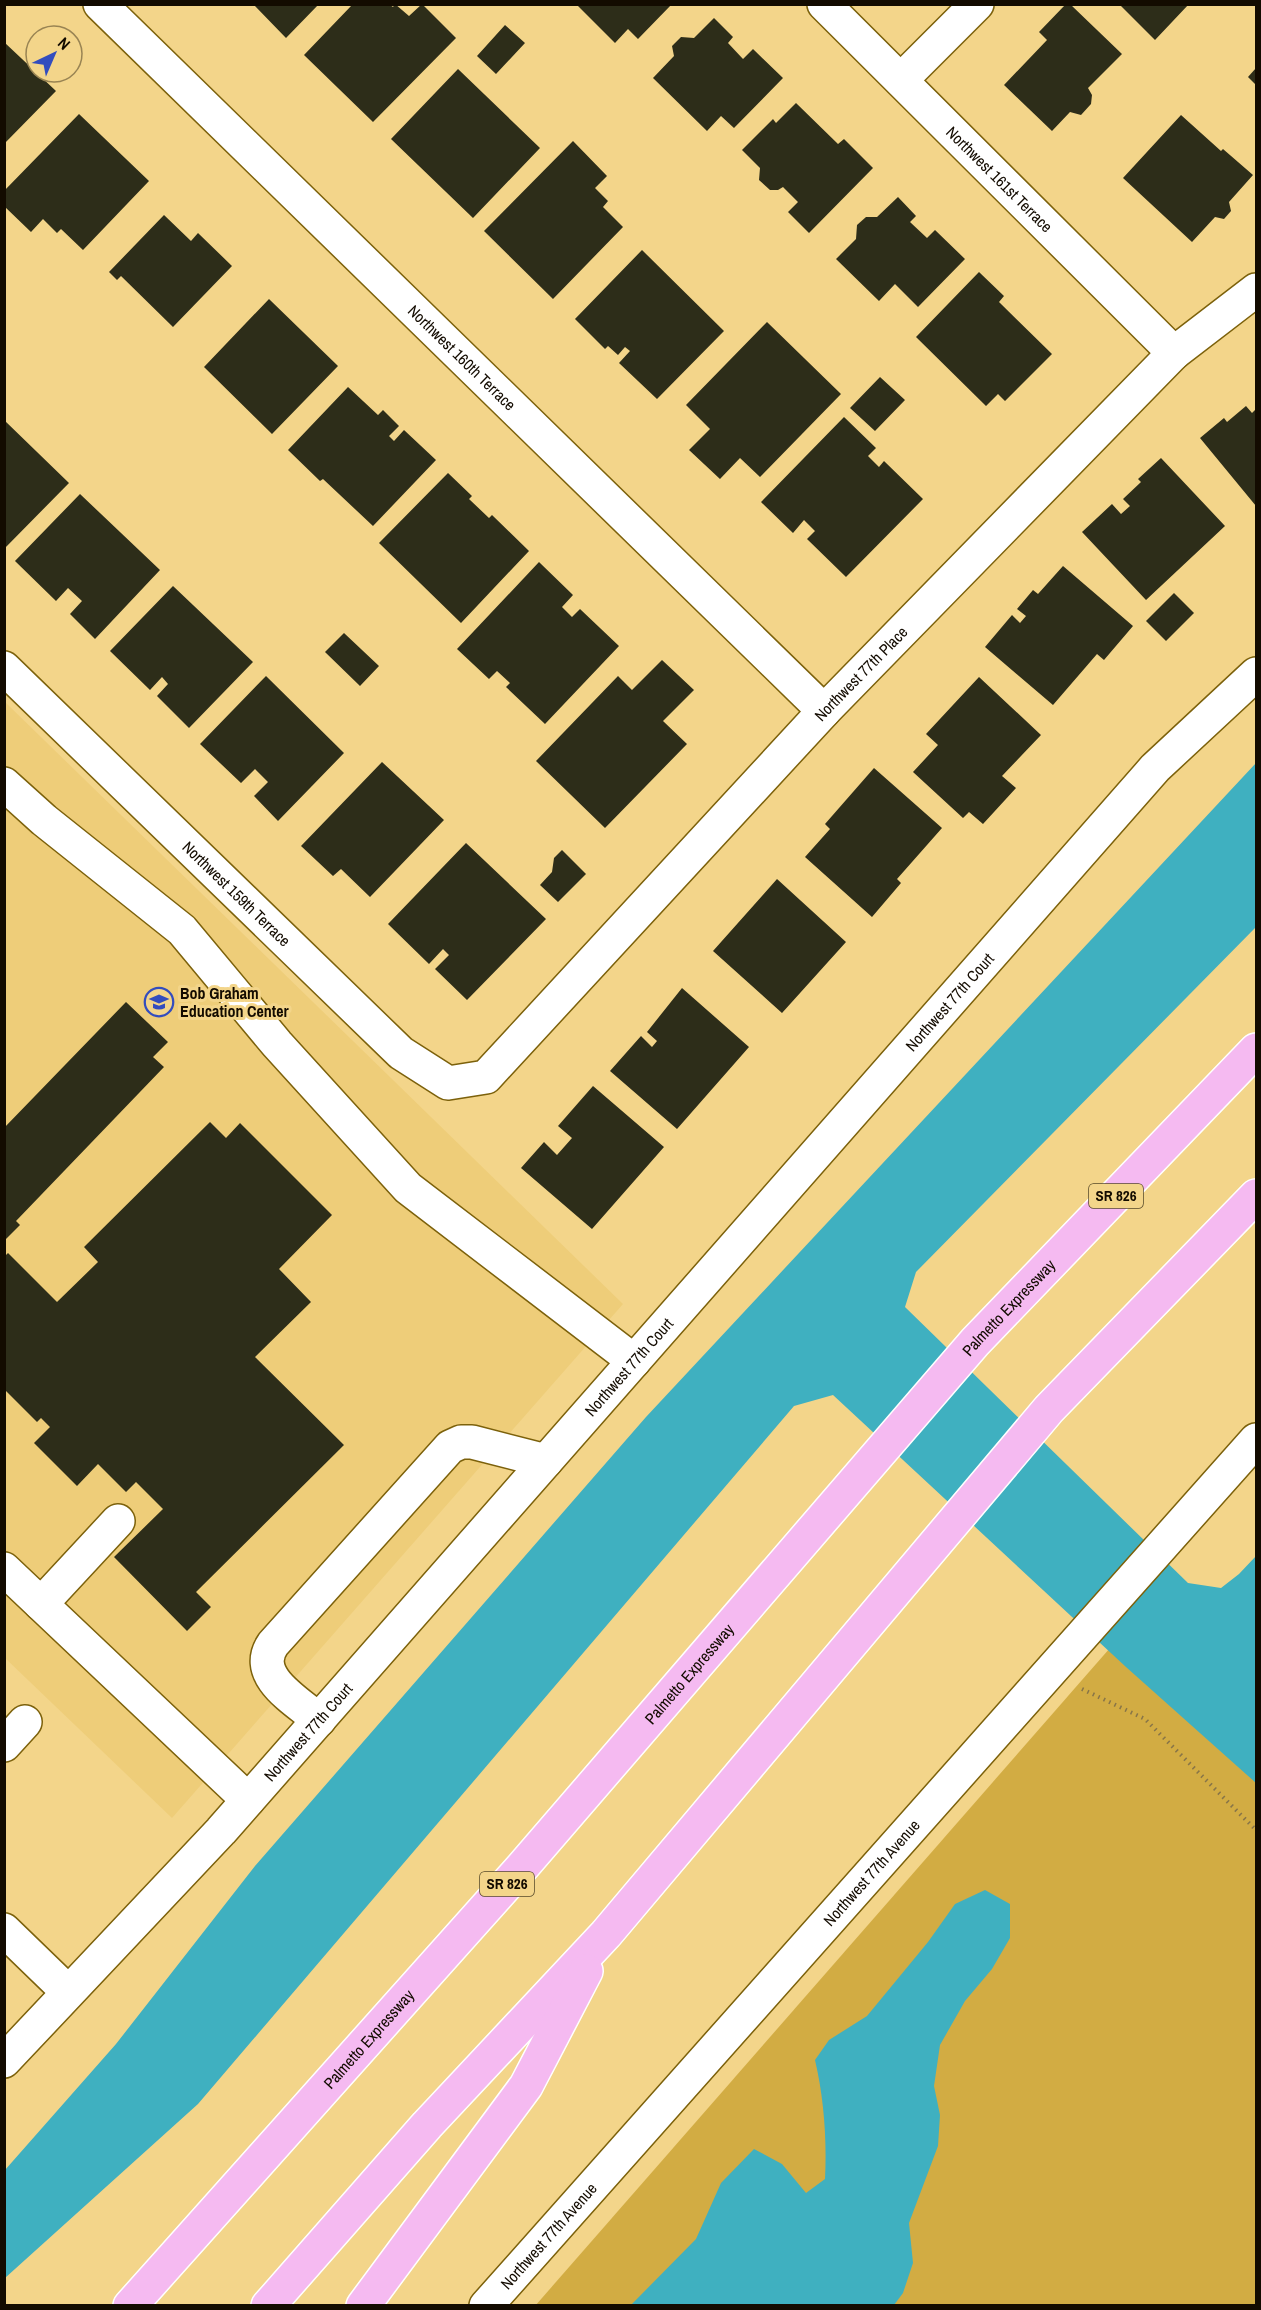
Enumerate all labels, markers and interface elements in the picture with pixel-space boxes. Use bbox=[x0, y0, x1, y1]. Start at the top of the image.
north arrow bbox=[24, 24, 84, 84]
text: N bbox=[53, 32, 75, 54]
street label: Northwest 161st Terrace bbox=[942, 121, 1058, 237]
street label: Northwest 160th Terrace bbox=[403, 300, 521, 415]
street label: Northwest 77th Place bbox=[809, 621, 912, 726]
street label: Northwest 159th Terrace bbox=[178, 836, 296, 951]
street label: Northwest 77th Court bbox=[900, 948, 999, 1056]
place label: Bob Graham Education Center bbox=[180, 982, 290, 1022]
school or university icon: Bob Graham Education Center bbox=[143, 986, 175, 1018]
road number: SR 826 bbox=[1089, 1184, 1143, 1208]
street label: Palmetto Expressway bbox=[957, 1254, 1060, 1361]
street label: Northwest 77th Court bbox=[580, 1313, 678, 1421]
street label: Palmetto Expressway bbox=[639, 1618, 739, 1729]
street label: Northwest 77th Court bbox=[259, 1678, 357, 1786]
street label: Northwest 77th Avenue bbox=[818, 1815, 925, 1931]
road number: SR 826 bbox=[480, 1872, 534, 1896]
street label: Palmetto Expressway bbox=[318, 1984, 419, 2093]
street label: Northwest 77th Avenue bbox=[495, 2178, 602, 2294]

